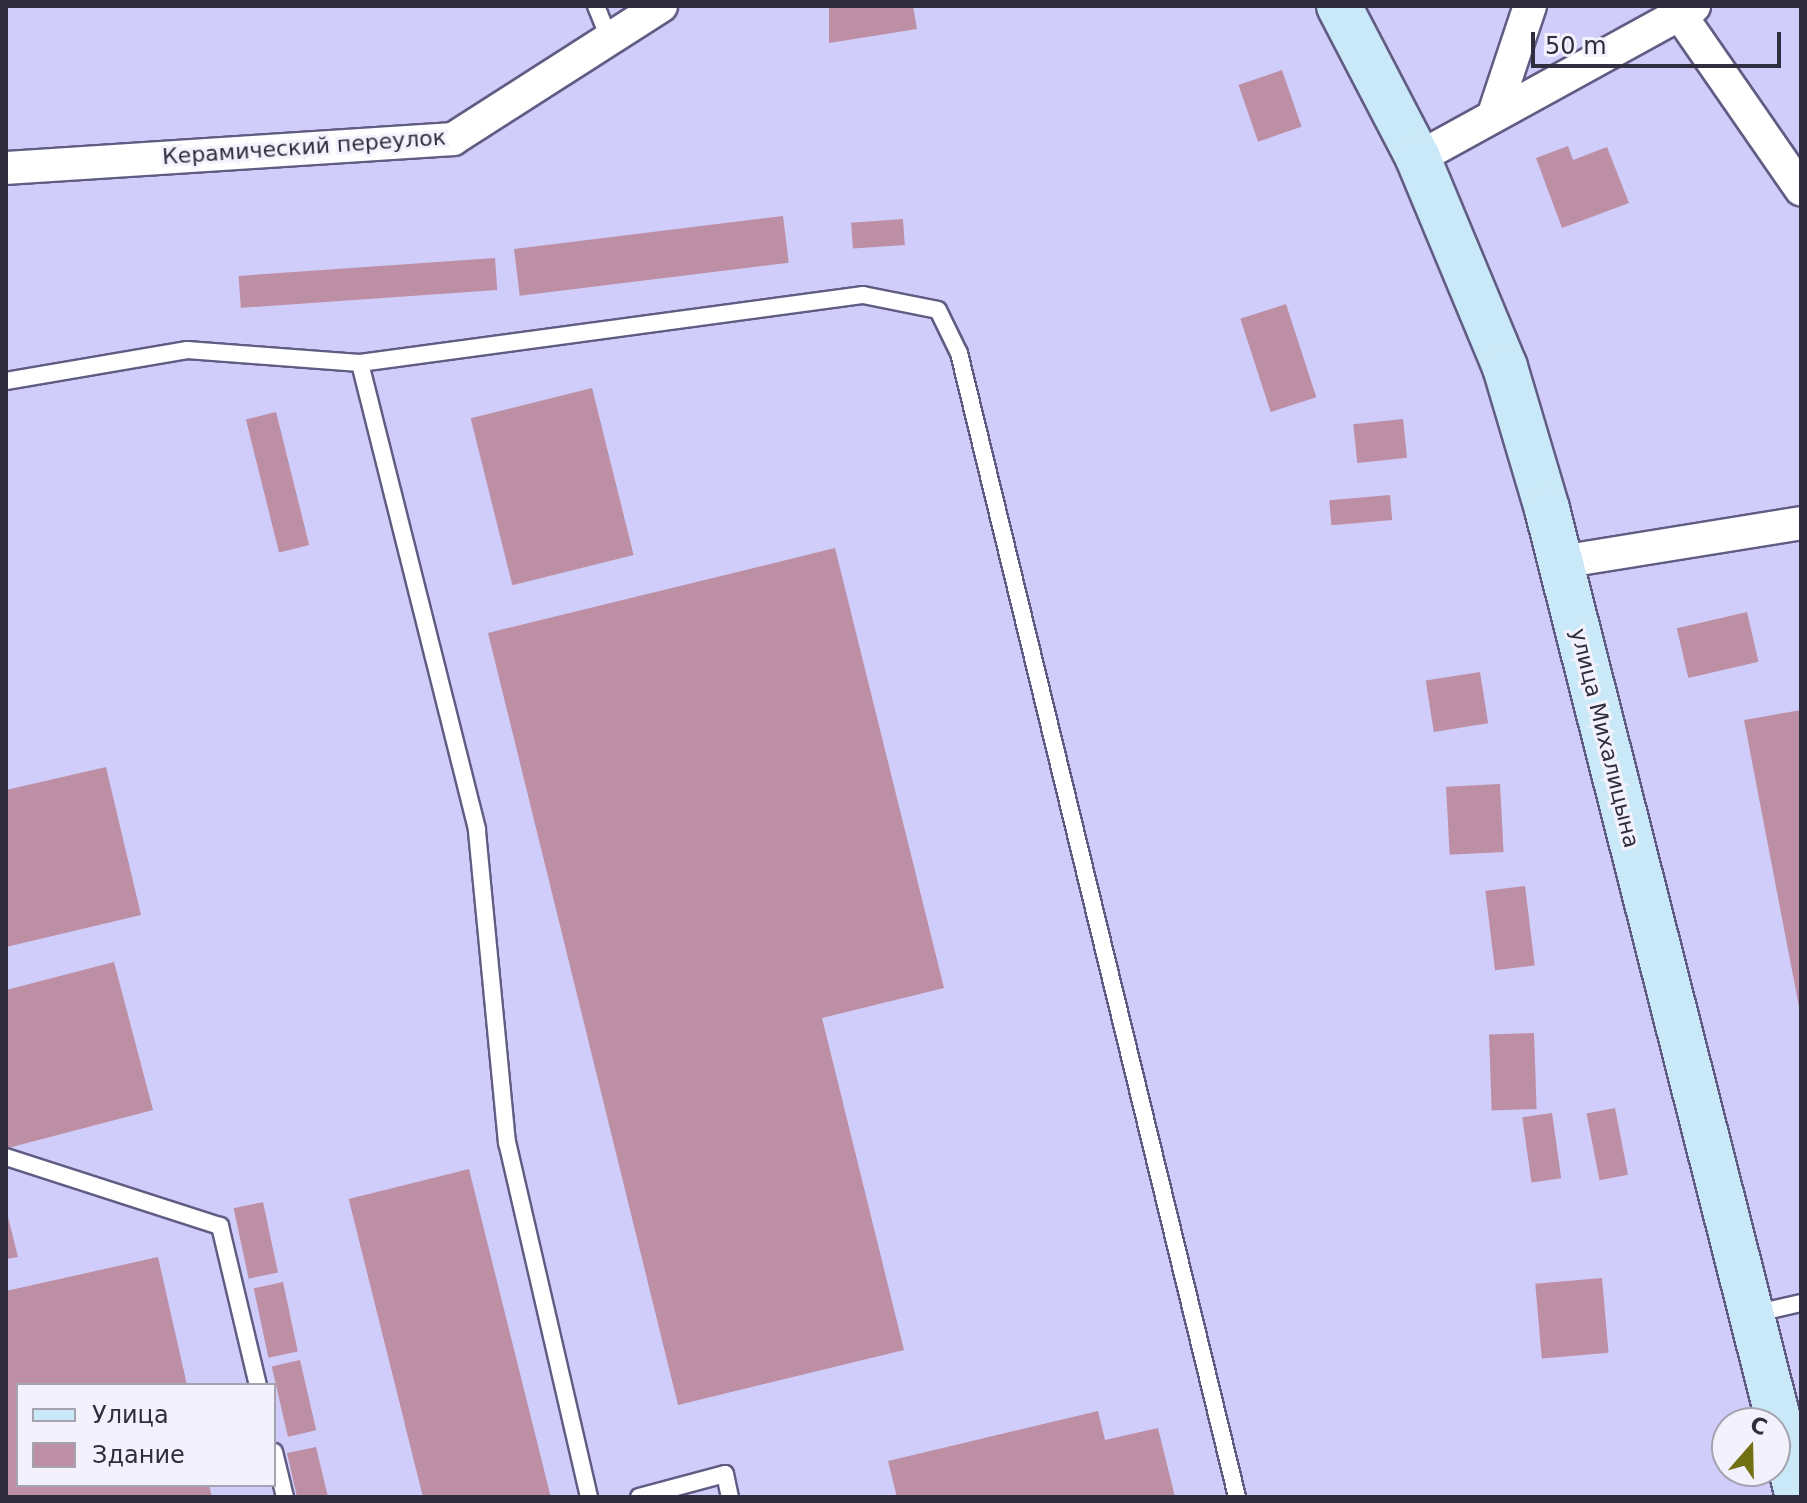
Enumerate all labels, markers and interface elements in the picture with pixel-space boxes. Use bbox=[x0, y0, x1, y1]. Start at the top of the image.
scale bar bbox=[1535, 16, 1785, 66]
text: 50 m bbox=[1545, 32, 1607, 60]
street label: Керамический переулок bbox=[161, 124, 447, 170]
street label: улица Михалицына bbox=[1565, 626, 1645, 850]
legend bbox=[16, 1383, 276, 1487]
text: Улица bbox=[92, 1401, 169, 1429]
north arrow bbox=[1711, 1407, 1791, 1487]
text: С bbox=[1747, 1411, 1771, 1440]
text: Здание bbox=[92, 1441, 185, 1469]

